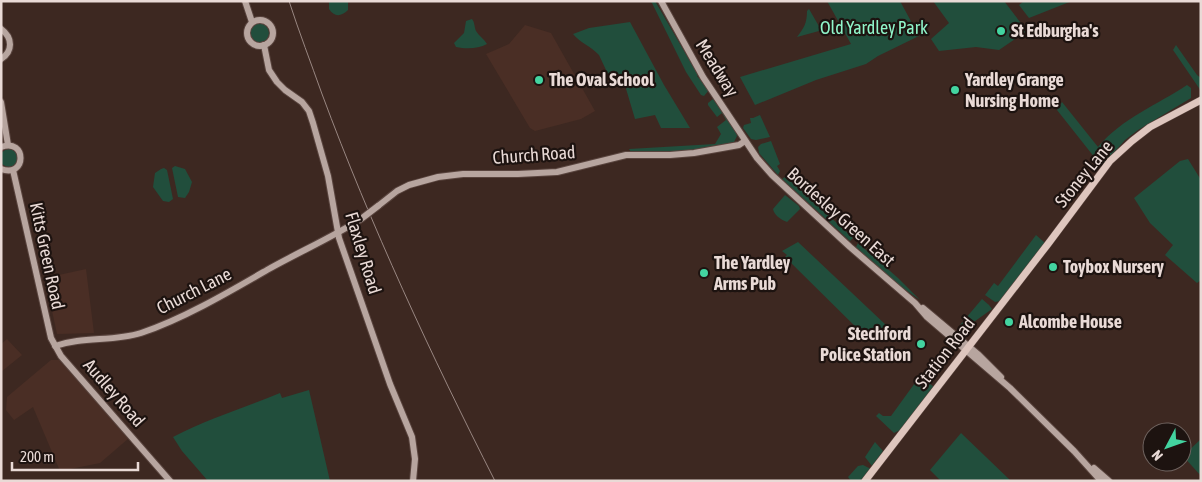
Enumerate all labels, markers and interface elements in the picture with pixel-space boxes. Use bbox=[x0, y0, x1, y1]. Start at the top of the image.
park label: Old Yardley Park bbox=[820, 17, 928, 38]
place label: St Edburgha's bbox=[1011, 20, 1099, 41]
marker: St Edburgha's bbox=[995, 25, 1007, 37]
street label: Meadway bbox=[692, 35, 743, 100]
place label: The Oval School bbox=[549, 69, 654, 90]
place label: Yardley Grange Nursing Home bbox=[964, 69, 1064, 111]
marker: The Oval School bbox=[533, 74, 545, 86]
marker: Yardley Grange Nursing Home bbox=[949, 84, 961, 96]
street label: Stoney Lane bbox=[1050, 136, 1117, 211]
street label: Church Road bbox=[492, 141, 576, 168]
street label: Bordesley Green East bbox=[783, 163, 900, 271]
street label: Kitts Green Road bbox=[26, 200, 69, 311]
street label: Flaxley Road bbox=[341, 209, 386, 296]
place label: The Yardley Arms Pub bbox=[713, 252, 791, 294]
place label: Toybox Nursery bbox=[1063, 256, 1165, 277]
marker: Toybox Nursery bbox=[1047, 261, 1059, 273]
street label: Church Lane bbox=[153, 263, 235, 318]
marker: The Yardley Arms Pub bbox=[698, 267, 710, 279]
place label: Alcombe House bbox=[1018, 311, 1122, 332]
street label: Station Road bbox=[910, 313, 979, 392]
marker: Alcombe House bbox=[1003, 316, 1015, 328]
place label: Stechford Police Station bbox=[820, 323, 911, 365]
marker: Stechford Police Station bbox=[915, 338, 927, 350]
street label: Audley Road bbox=[79, 355, 149, 431]
north arrow bbox=[1142, 422, 1192, 472]
scale bar bbox=[12, 440, 139, 472]
text: N bbox=[1148, 447, 1166, 464]
text: 200 m bbox=[20, 448, 54, 465]

